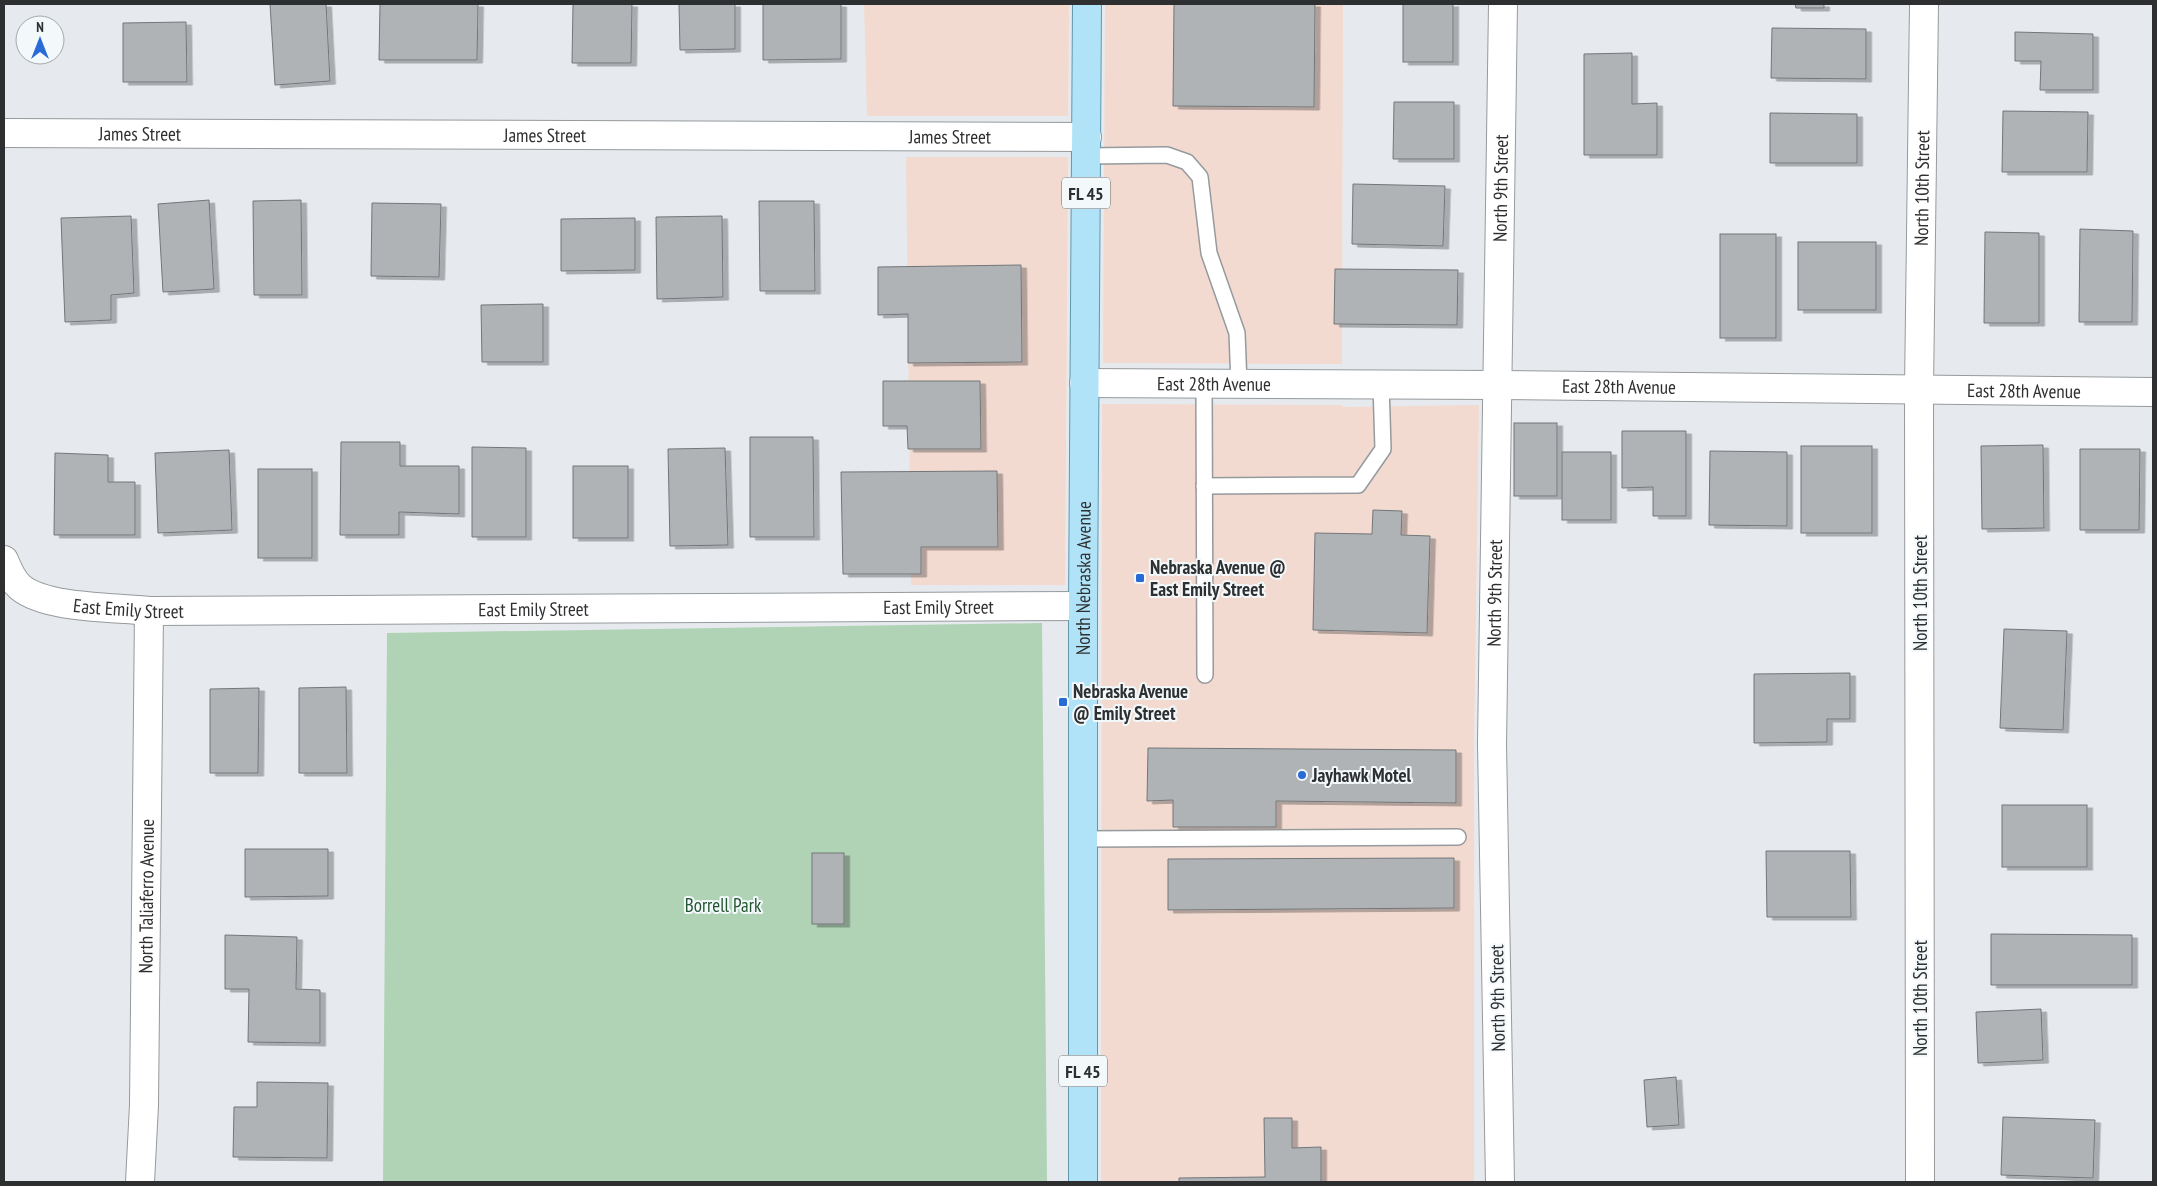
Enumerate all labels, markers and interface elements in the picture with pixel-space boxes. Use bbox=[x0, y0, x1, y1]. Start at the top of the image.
north arrow bbox=[15, 15, 65, 65]
text: N bbox=[36, 18, 44, 36]
street label: James Street bbox=[98, 121, 182, 146]
street label: James Street bbox=[503, 123, 587, 147]
street label: James Street bbox=[908, 124, 992, 149]
street label: North 10th Street bbox=[1909, 129, 1934, 246]
street label: North 9th Street bbox=[1487, 134, 1513, 242]
road number: FL 45 bbox=[1062, 178, 1110, 208]
street label: East 28th Avenue bbox=[1157, 371, 1271, 396]
street label: East 28th Avenue bbox=[1562, 374, 1676, 399]
street label: East 28th Avenue bbox=[1967, 378, 2081, 403]
street label: North Nebraska Avenue bbox=[1071, 501, 1096, 655]
street label: North 10th Street bbox=[1908, 534, 1932, 651]
street label: North 9th Street bbox=[1481, 538, 1507, 647]
place label: Nebraska Avenue @ East Emily Street bbox=[1150, 555, 1286, 601]
marker: Nebraska Avenue @ East Emily Street bbox=[1134, 572, 1146, 584]
street label: East Emily Street bbox=[72, 593, 185, 623]
street label: East Emily Street bbox=[883, 594, 995, 619]
street label: East Emily Street bbox=[478, 597, 590, 621]
place label: Nebraska Avenue @ Emily Street bbox=[1073, 679, 1188, 725]
marker: Nebraska Avenue @ Emily Street bbox=[1057, 696, 1069, 708]
place label: Jayhawk Motel bbox=[1311, 763, 1412, 787]
marker: Jayhawk Motel bbox=[1296, 769, 1308, 781]
street label: North Taliaferro Avenue bbox=[133, 818, 159, 974]
park label: Borrell Park bbox=[685, 893, 762, 917]
street label: North 10th Street bbox=[1908, 939, 1932, 1056]
street label: North 9th Street bbox=[1484, 943, 1510, 1052]
road number: FL 45 bbox=[1059, 1056, 1107, 1086]

